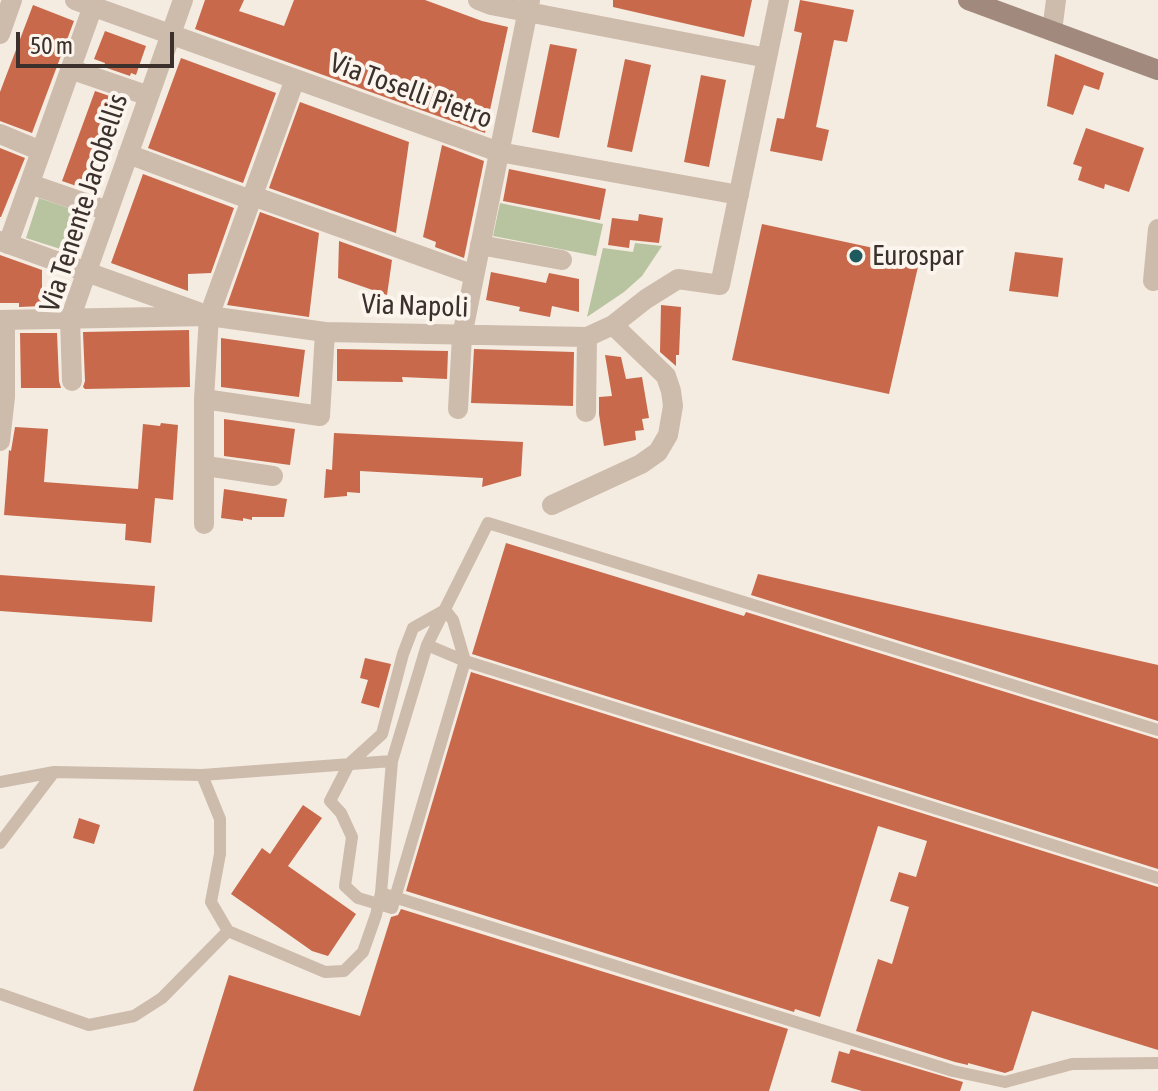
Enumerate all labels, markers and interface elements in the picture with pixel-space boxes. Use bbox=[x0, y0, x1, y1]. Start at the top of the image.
scale bar bbox=[20, 16, 178, 66]
text: 50 m bbox=[30, 32, 73, 59]
street label: Via Toselli Pietro bbox=[325, 46, 497, 136]
street label: Via Tenente Jacobellis bbox=[33, 90, 135, 316]
place label: Eurospar bbox=[872, 239, 963, 273]
marker: Eurospar bbox=[847, 247, 865, 265]
street label: Via Napoli bbox=[361, 287, 469, 325]

